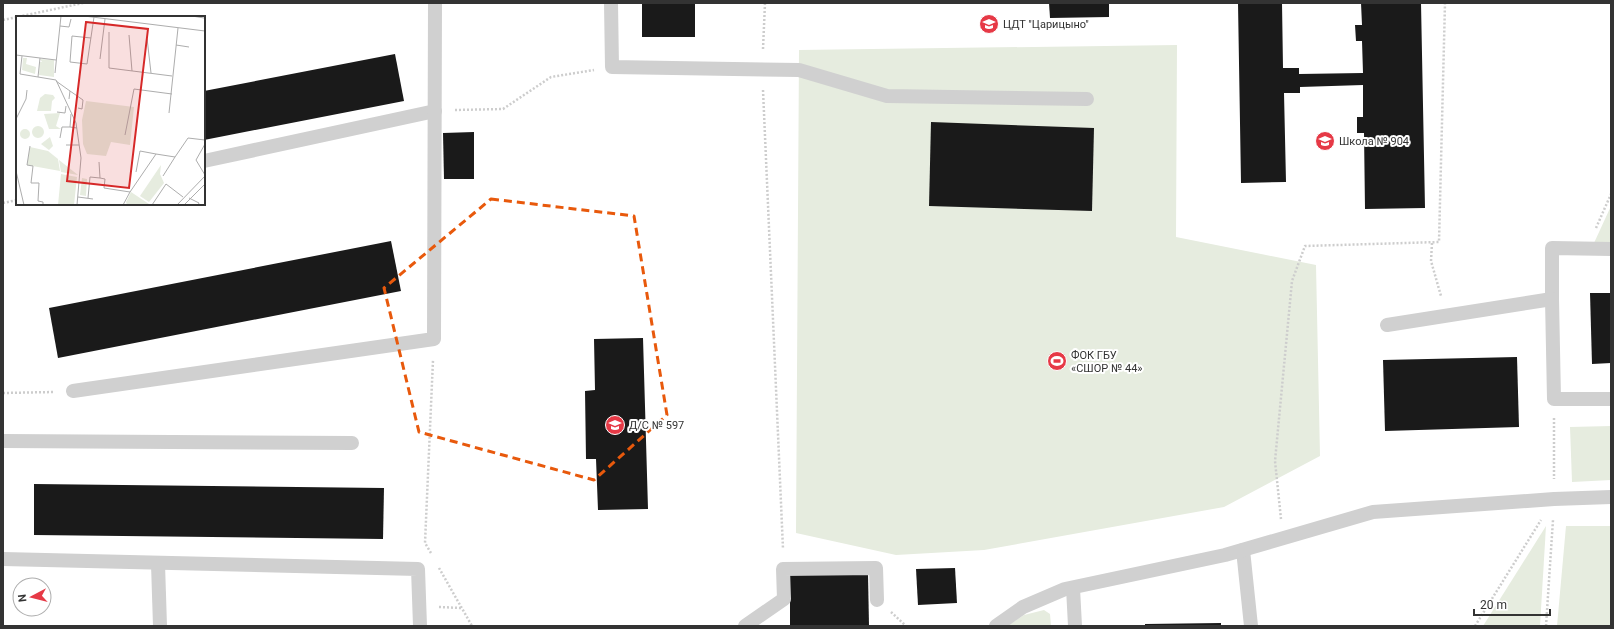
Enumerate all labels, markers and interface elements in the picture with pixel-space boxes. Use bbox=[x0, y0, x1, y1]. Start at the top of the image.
school or university icon: ЦДТ "Царицыно" bbox=[978, 13, 1000, 35]
inset map bbox=[16, 16, 205, 205]
place label: ЦДТ "Царицыно" bbox=[1003, 18, 1089, 31]
school or university icon: Школа № 904 bbox=[1314, 130, 1336, 152]
place label: Школа № 904 bbox=[1339, 135, 1409, 148]
place label: ФОК ГБУ «СШОР № 44» bbox=[1071, 349, 1142, 375]
sports icon: ФОК ГБУ «СШОР № 44» bbox=[1046, 350, 1068, 372]
school or university icon: Д/C № 597 bbox=[604, 414, 626, 436]
place label: Д/C № 597 bbox=[629, 419, 684, 432]
north arrow bbox=[12, 577, 52, 617]
scale bar bbox=[1474, 591, 1550, 617]
text: N bbox=[16, 593, 29, 603]
text: 20 m bbox=[1480, 598, 1507, 612]

